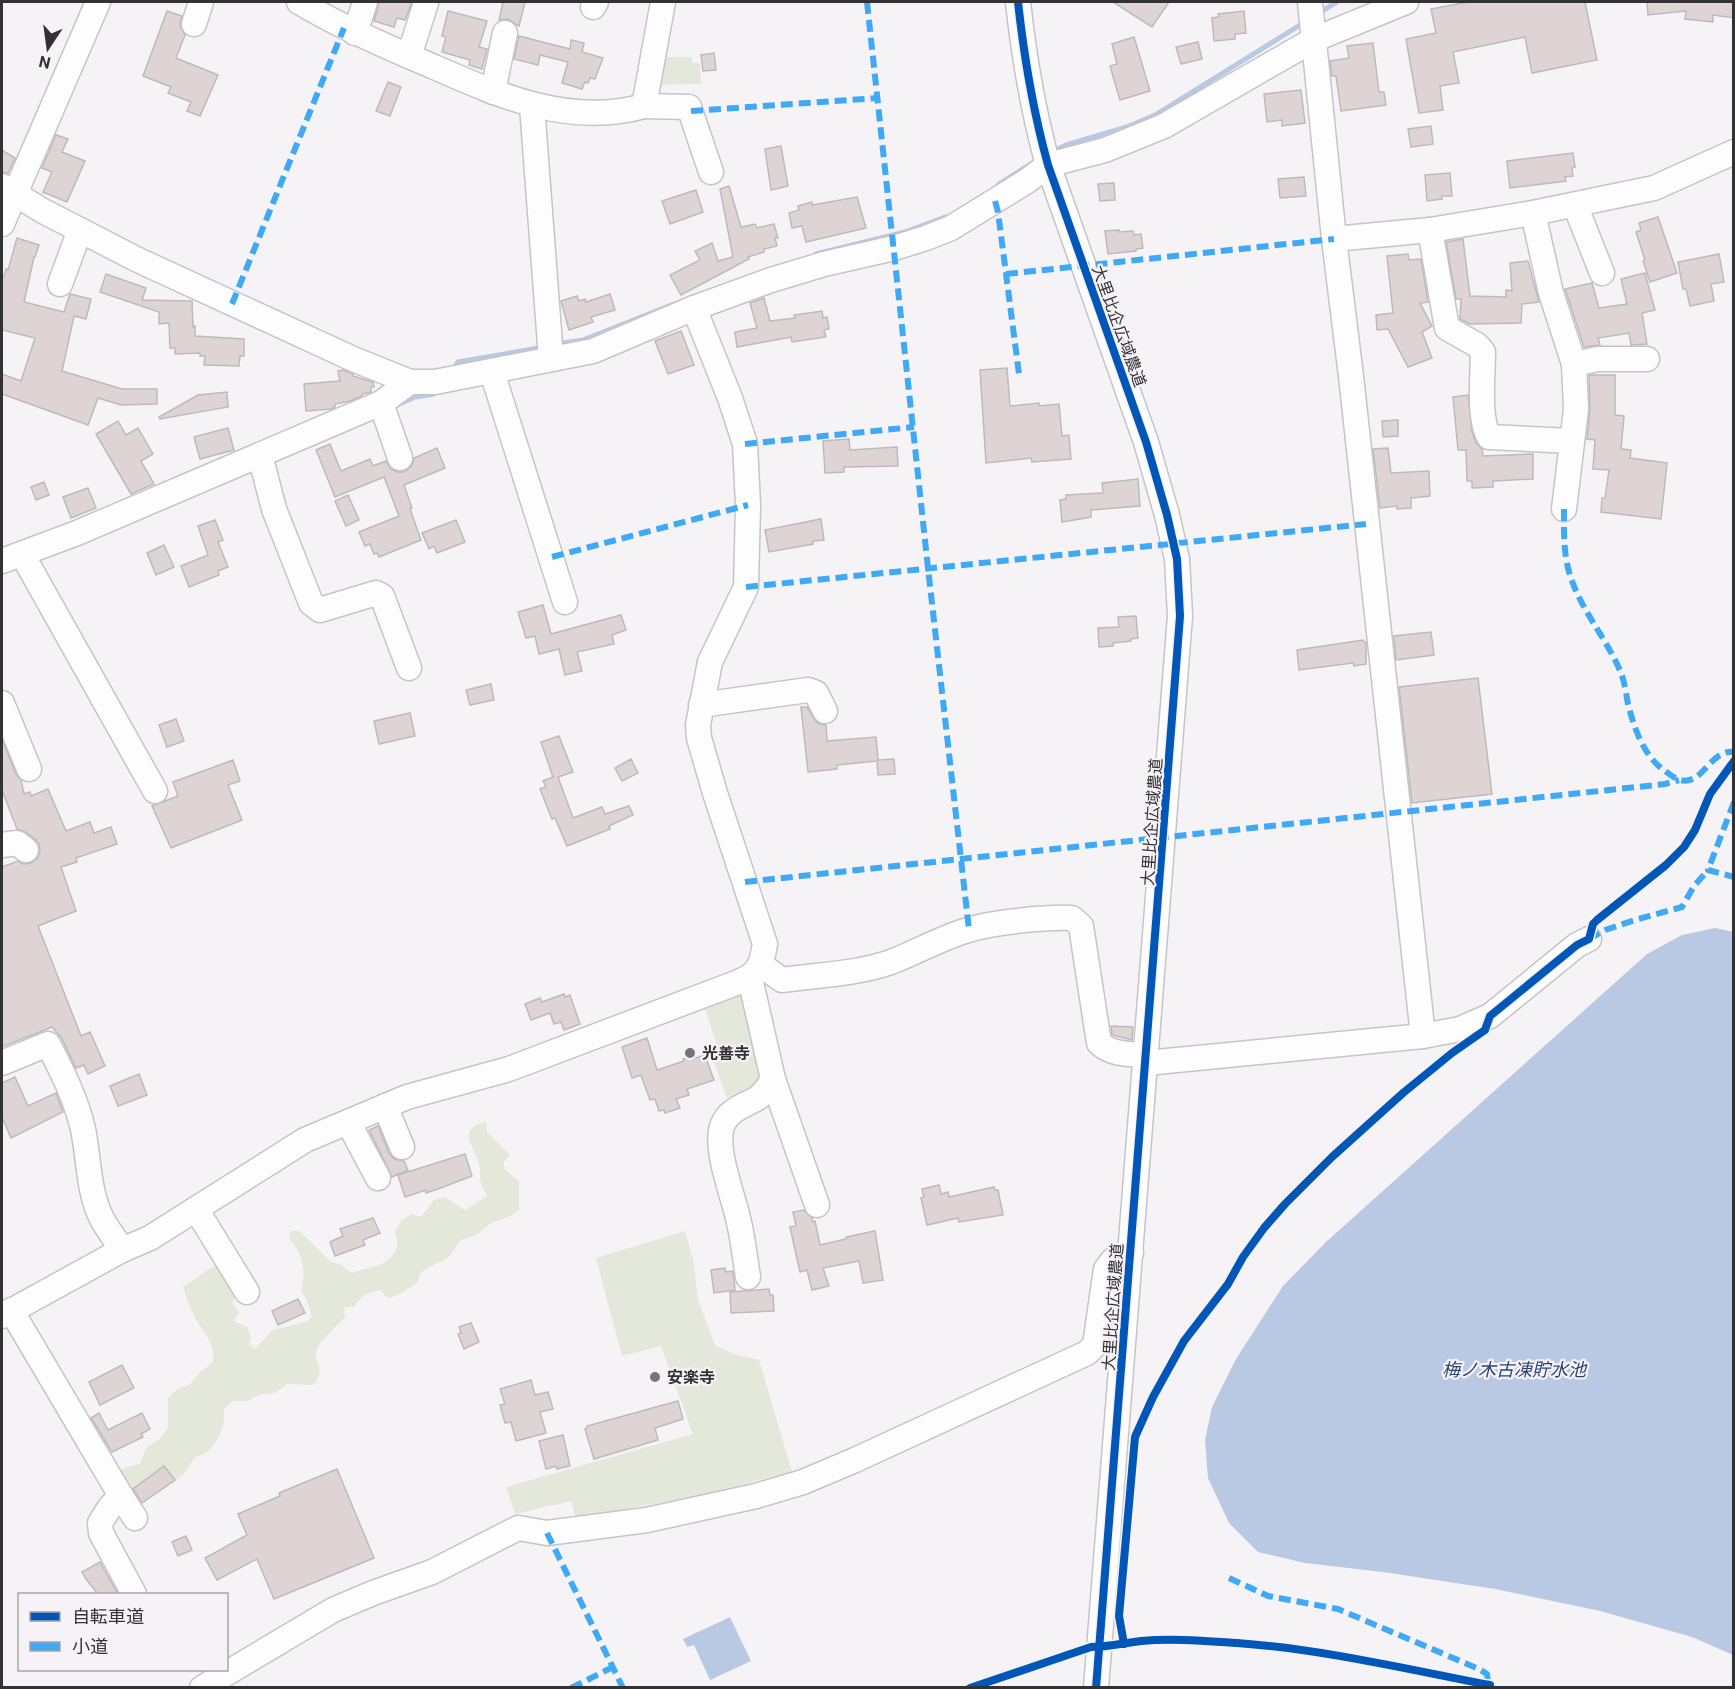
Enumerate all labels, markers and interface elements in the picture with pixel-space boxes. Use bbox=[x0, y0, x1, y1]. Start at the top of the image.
north arrow bbox=[18, 18, 78, 78]
text: N bbox=[37, 52, 52, 73]
street label: 大里比企広域農道 bbox=[1088, 263, 1150, 389]
street label: 大里比企広域農道 bbox=[1138, 757, 1166, 887]
place label: 光善寺 bbox=[702, 1044, 750, 1063]
marker: 光善寺 bbox=[683, 1046, 697, 1060]
street label: 大里比企広域農道 bbox=[1099, 1242, 1127, 1372]
water label: 梅ノ木古凍貯水池 bbox=[1442, 1359, 1588, 1380]
place label: 安楽寺 bbox=[667, 1368, 715, 1387]
marker: 安楽寺 bbox=[648, 1370, 662, 1384]
legend bbox=[18, 1593, 228, 1671]
text: 自転車道 bbox=[72, 1606, 144, 1627]
text: 小道 bbox=[72, 1636, 108, 1657]

